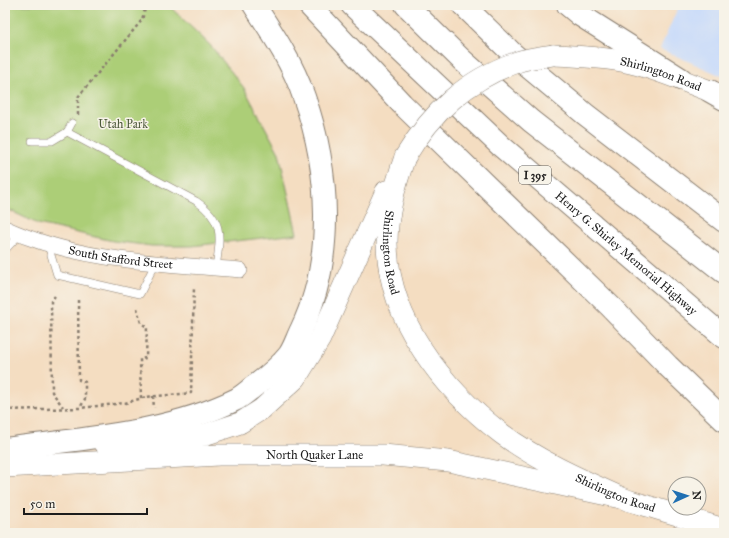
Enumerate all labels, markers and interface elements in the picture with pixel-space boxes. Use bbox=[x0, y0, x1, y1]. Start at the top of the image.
street label: Shirlington Road bbox=[619, 54, 703, 94]
park label: Utah Park bbox=[98, 117, 148, 131]
road number: I 395 bbox=[519, 166, 551, 184]
street label: Henry G. Shirley Memorial Highway bbox=[552, 189, 700, 318]
street label: Shirlington Road bbox=[379, 209, 402, 296]
street label: South Stafford Street bbox=[67, 243, 174, 272]
street label: North Quaker Lane bbox=[266, 448, 363, 462]
street label: Shirlington Road bbox=[573, 471, 657, 515]
north arrow bbox=[667, 476, 707, 516]
scale bar bbox=[24, 490, 147, 516]
text: N bbox=[690, 490, 703, 501]
text: 50 m bbox=[30, 497, 55, 511]

